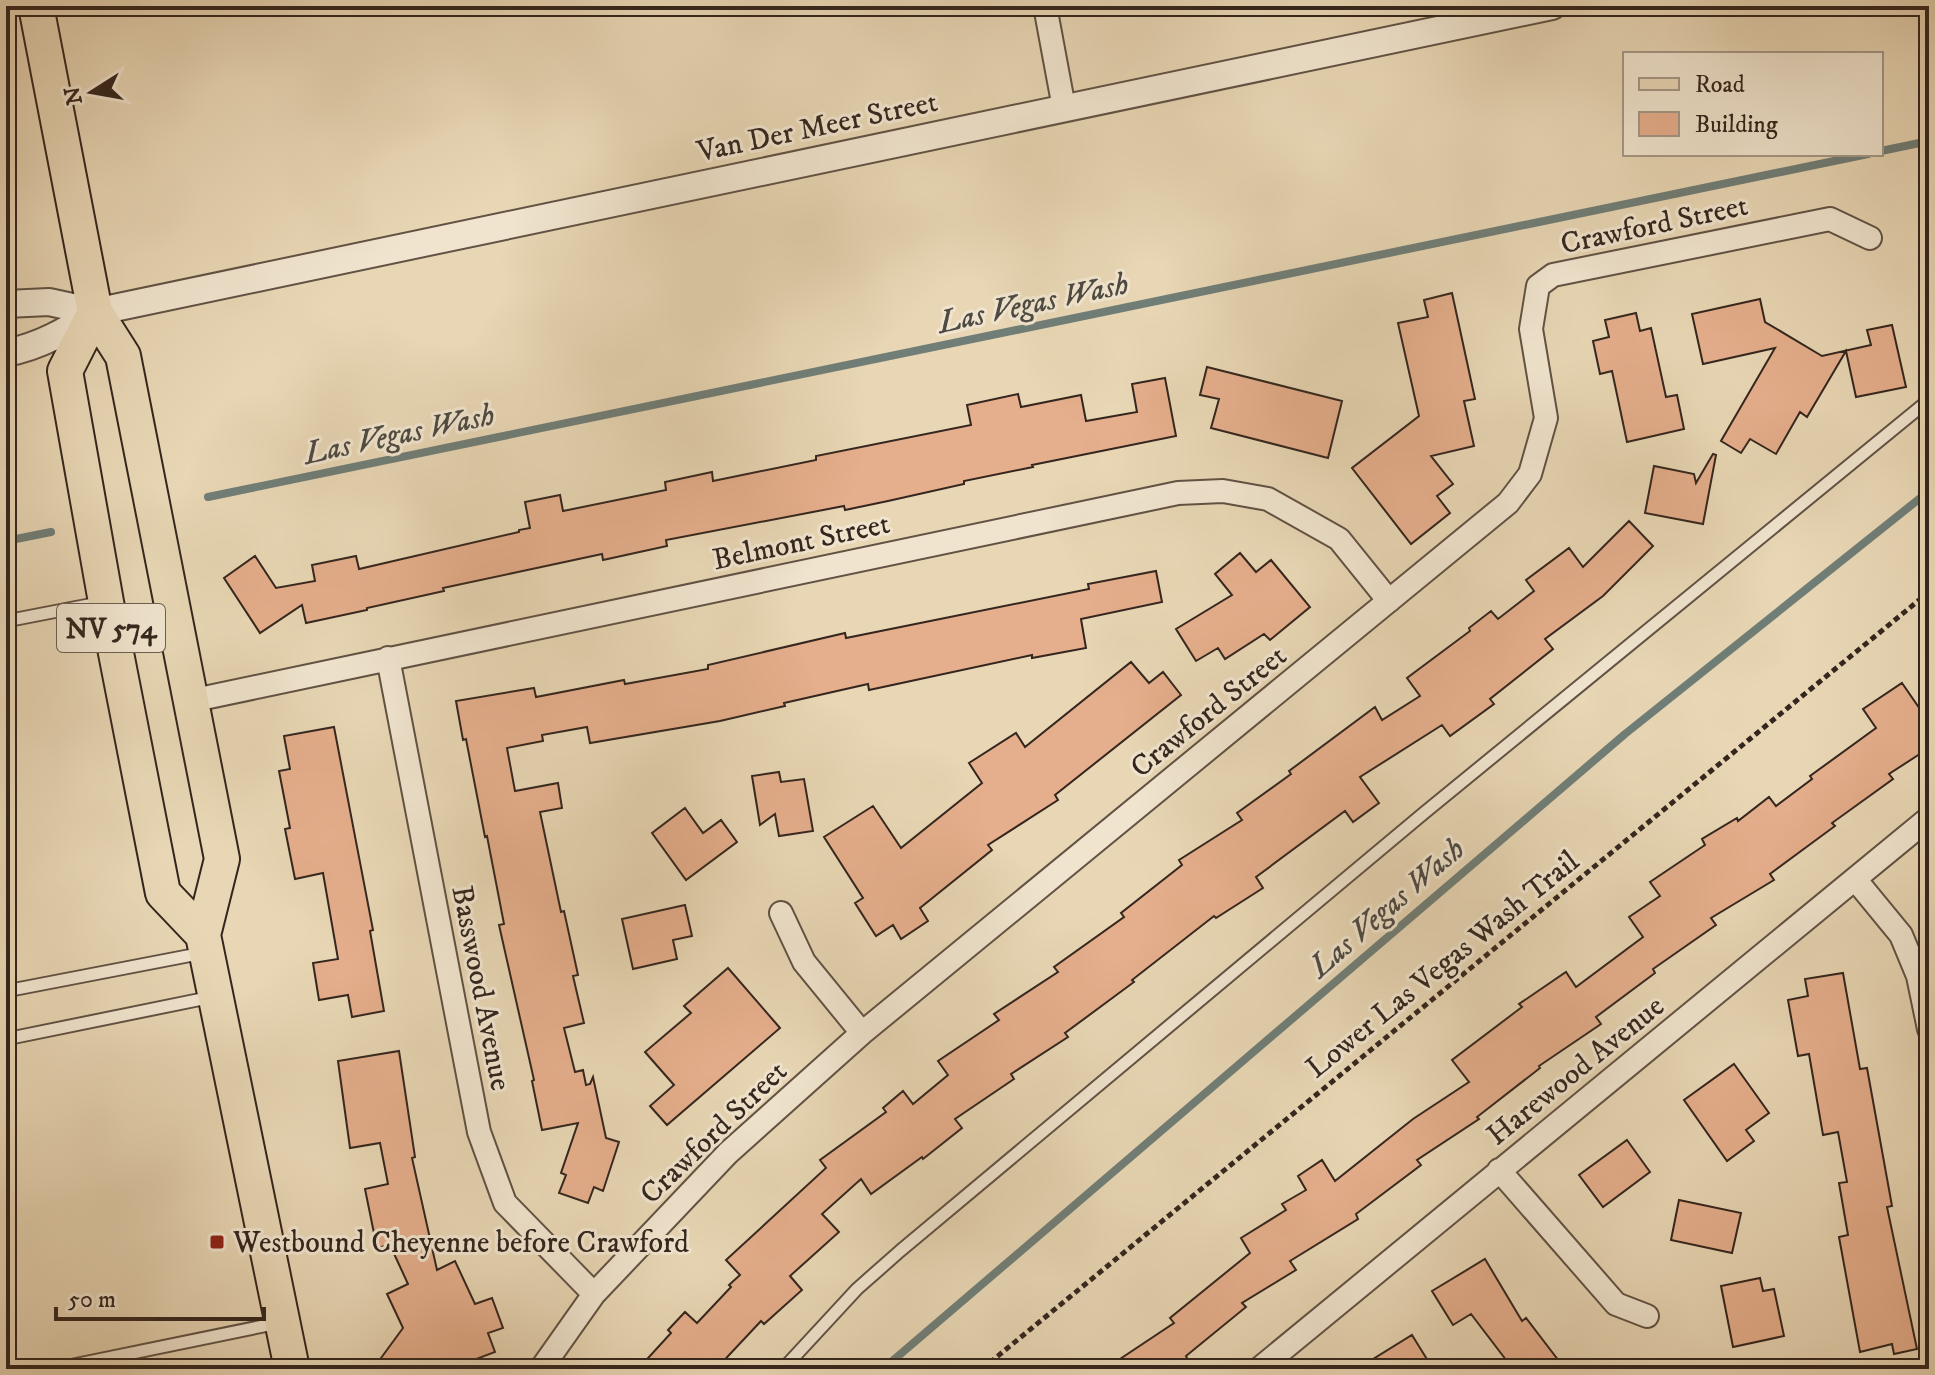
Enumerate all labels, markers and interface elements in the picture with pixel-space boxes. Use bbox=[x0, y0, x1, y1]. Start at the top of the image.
north arrow bbox=[52, 52, 132, 132]
legend bbox=[1623, 52, 1883, 156]
text: Road bbox=[1695, 70, 1745, 100]
text: N bbox=[59, 84, 89, 107]
street label: Van Der Meer Street bbox=[693, 84, 941, 171]
text: Building bbox=[1695, 110, 1778, 140]
street label: Crawford Street bbox=[1558, 188, 1751, 263]
water label: Las Vegas Wash bbox=[933, 264, 1132, 344]
water label: Las Vegas Wash bbox=[299, 395, 498, 475]
street label: Belmont Street bbox=[709, 506, 893, 579]
road number: NV 574 bbox=[57, 604, 165, 652]
street label: Crawford Street bbox=[1123, 638, 1294, 786]
water label: Las Vegas Wash bbox=[1300, 830, 1474, 988]
street label: Lower Las Vegas Wash Trail bbox=[1299, 844, 1587, 1087]
street label: Basswood Avenue bbox=[443, 883, 519, 1094]
street label: Harewood Avenue bbox=[1480, 988, 1672, 1154]
street label: Crawford Street bbox=[633, 1054, 795, 1212]
place label: Westbound Cheyenne before Crawford bbox=[232, 1225, 689, 1262]
marker: Westbound Cheyenne before Crawford bbox=[208, 1233, 226, 1251]
scale bar bbox=[56, 1271, 264, 1321]
text: 50 m bbox=[68, 1285, 116, 1315]

